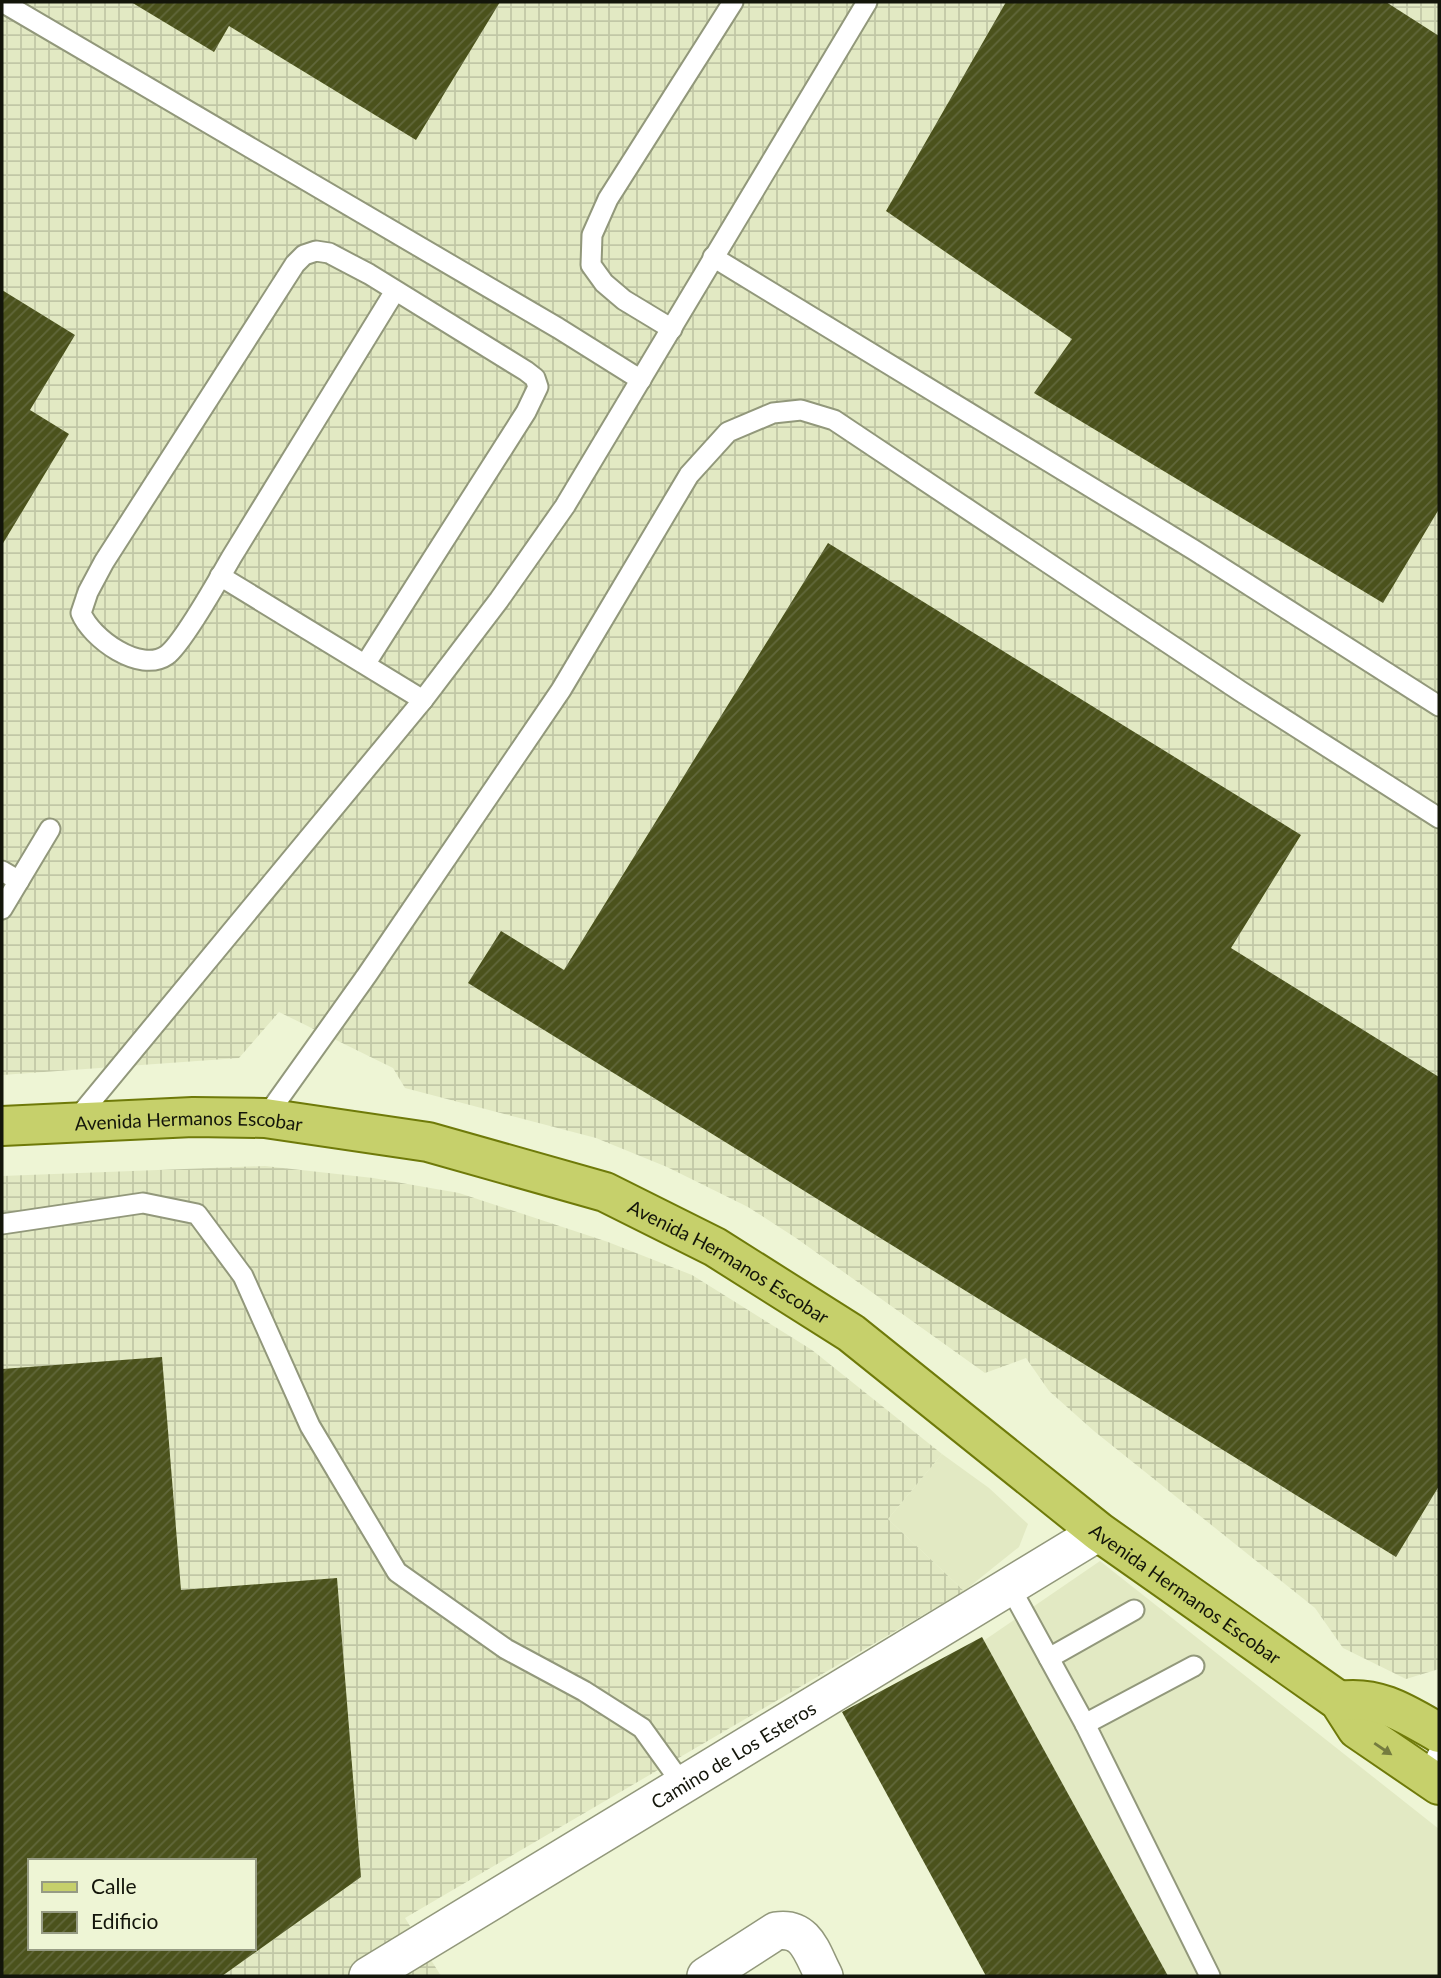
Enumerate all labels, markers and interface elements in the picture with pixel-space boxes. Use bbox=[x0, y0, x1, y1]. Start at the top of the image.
street label: Avenida Hermanos Escobar bbox=[74, 1106, 304, 1135]
street label: Avenida Hermanos Escobar bbox=[625, 1194, 834, 1328]
street label: Avenida Hermanos Escobar bbox=[1086, 1518, 1286, 1668]
street label: Camino de Los Esteros bbox=[646, 1696, 820, 1813]
one-way arrow bbox=[1374, 1742, 1393, 1755]
legend bbox=[28, 1859, 256, 1950]
text: Calle bbox=[91, 1873, 136, 1898]
text: Edificio bbox=[91, 1908, 159, 1933]

